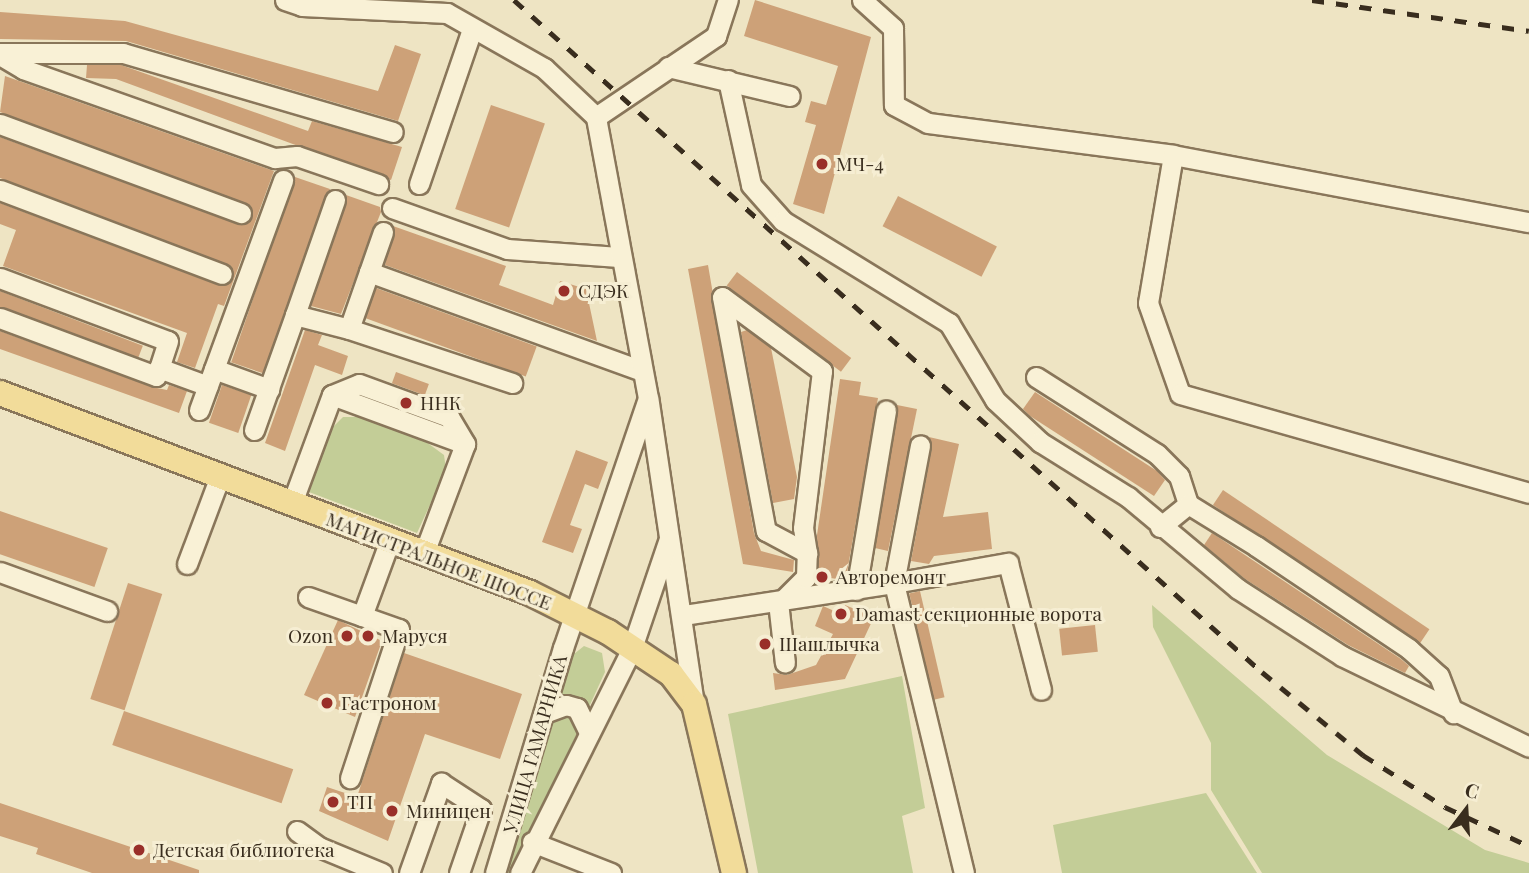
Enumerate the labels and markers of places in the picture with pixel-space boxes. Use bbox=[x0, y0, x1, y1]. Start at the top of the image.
place label: МЧ-4 bbox=[836, 153, 884, 175]
marker: МЧ-4 bbox=[814, 156, 830, 172]
place label: СДЭК bbox=[578, 280, 629, 302]
marker: СДЭК bbox=[556, 283, 572, 299]
place label: ННК bbox=[420, 392, 462, 414]
marker: ННК bbox=[398, 395, 414, 411]
place label: Авторемонт bbox=[836, 566, 946, 588]
marker: Авторемонт bbox=[814, 569, 830, 585]
place label: Damast секционные ворота bbox=[855, 603, 1102, 625]
marker: Damast секционные ворота bbox=[833, 606, 849, 622]
place label: Ozon bbox=[288, 625, 333, 647]
place label: Маруся bbox=[382, 625, 447, 647]
marker: Ozon bbox=[339, 628, 355, 644]
marker: Маруся bbox=[360, 628, 376, 644]
place label: Шашлычка bbox=[779, 633, 880, 655]
marker: Шашлычка bbox=[757, 636, 773, 652]
place label: Гастроном bbox=[341, 692, 437, 714]
marker: Гастроном bbox=[319, 695, 335, 711]
place label: ТП bbox=[347, 791, 373, 813]
marker: ТП bbox=[325, 794, 341, 810]
place label: Миницен bbox=[406, 800, 491, 822]
marker: Миницен bbox=[384, 803, 400, 819]
place label: Детская библиотека bbox=[153, 839, 334, 861]
marker: Детская библиотека bbox=[131, 842, 147, 858]

